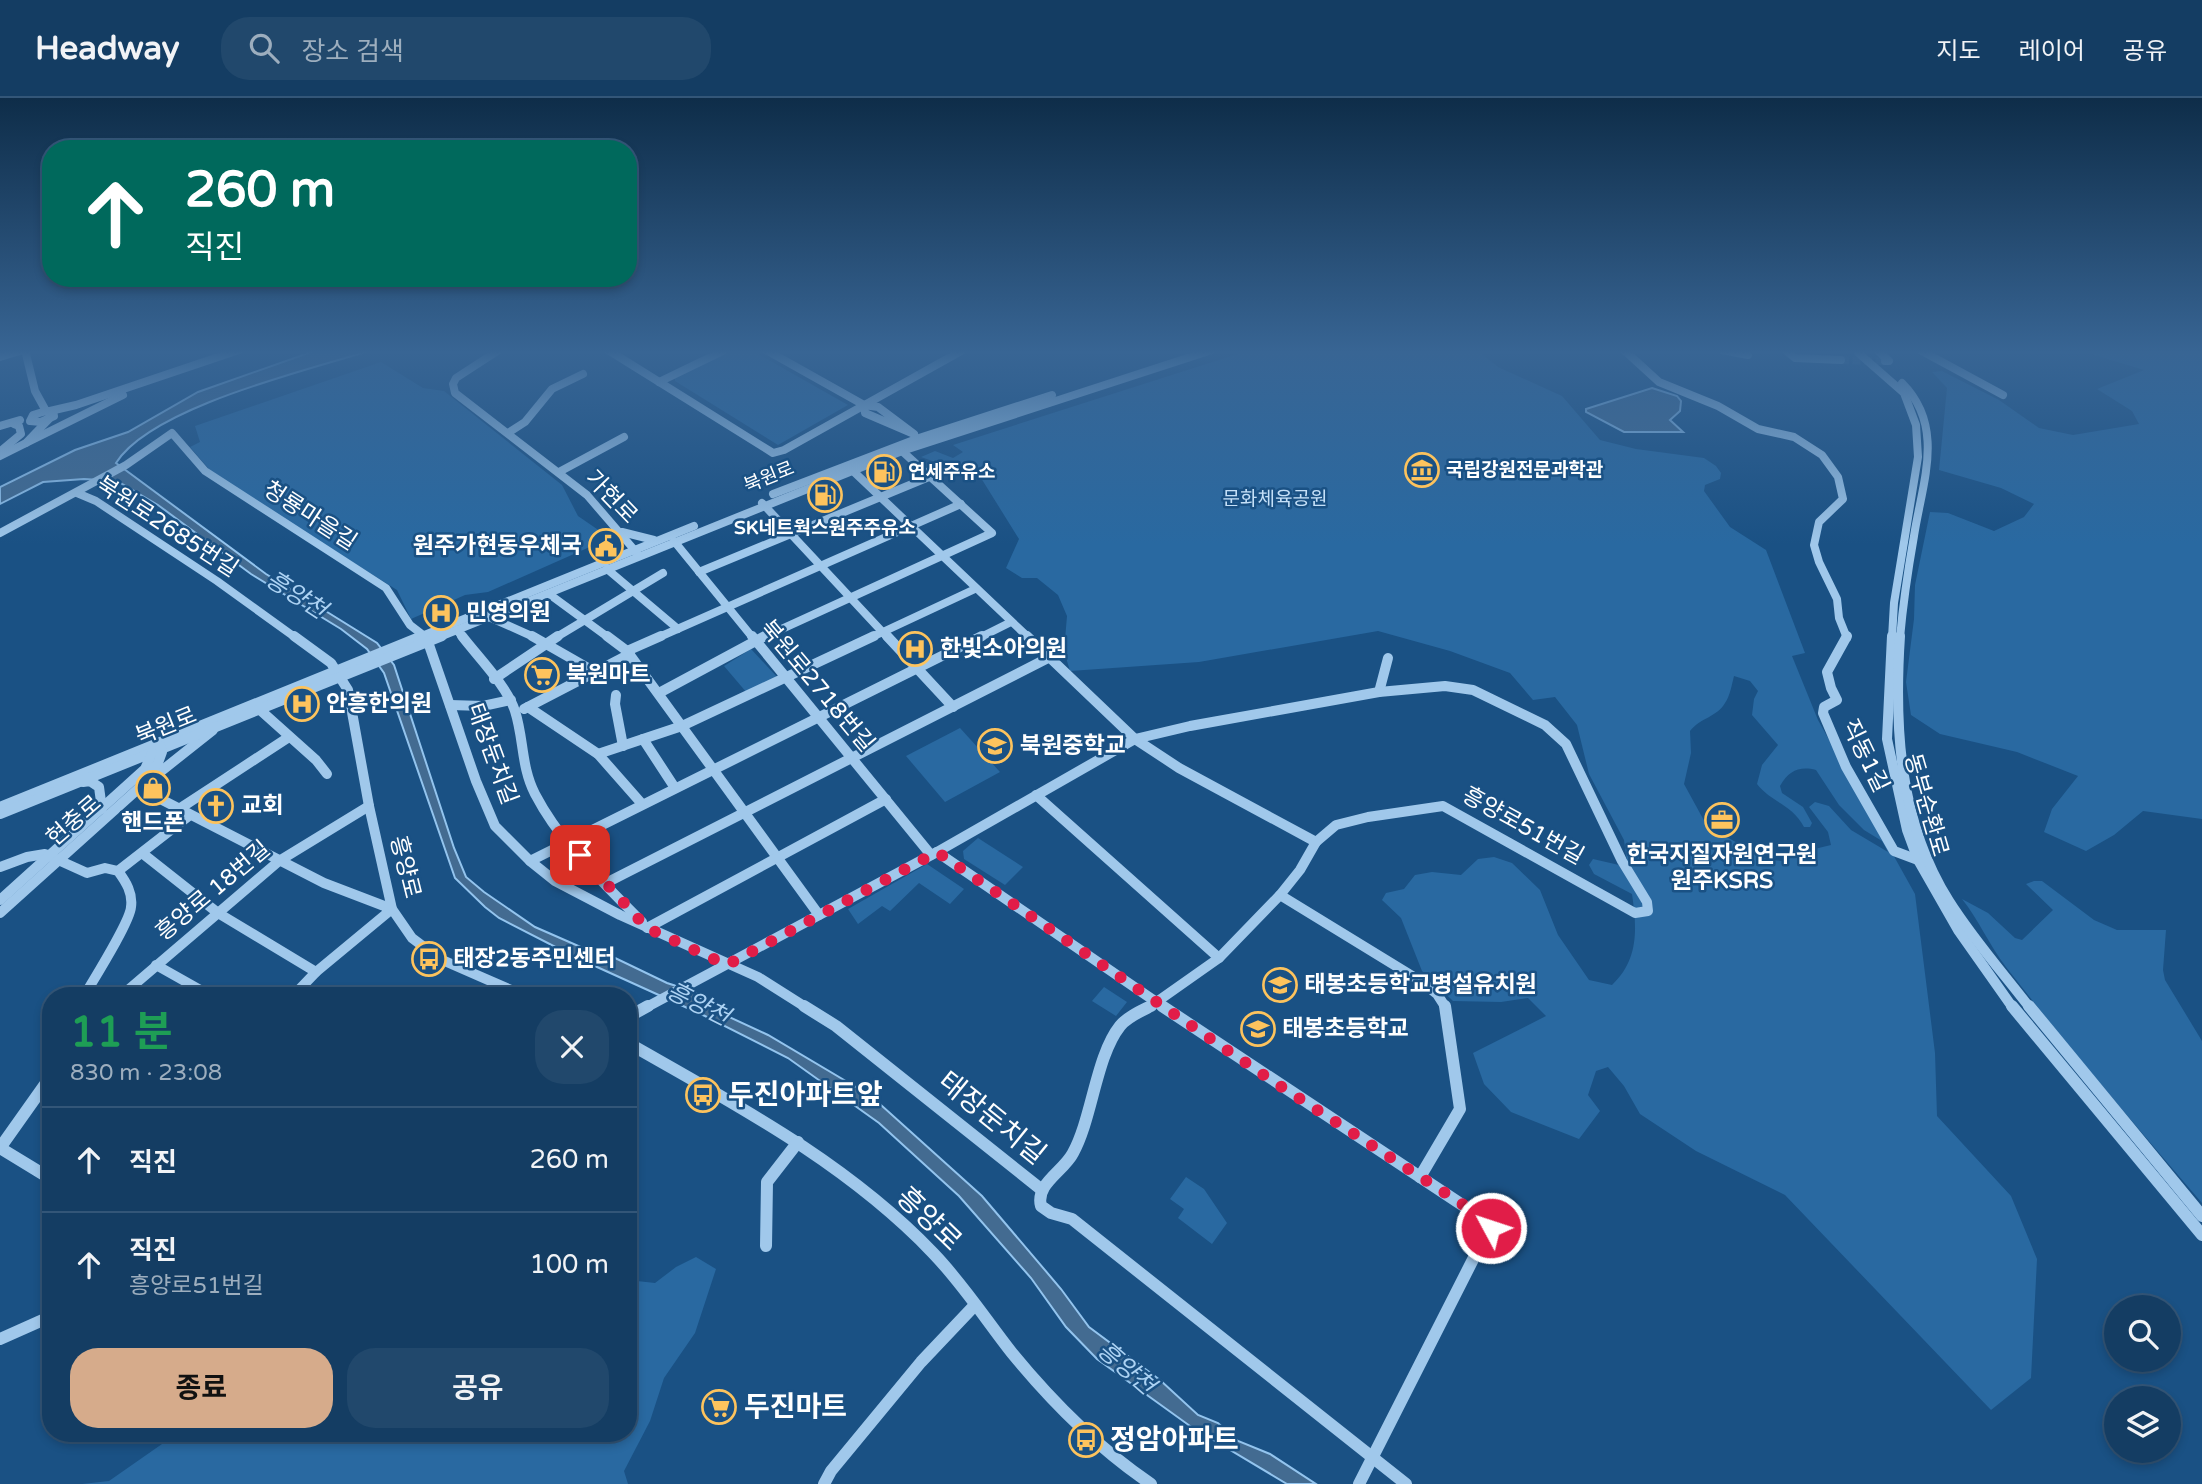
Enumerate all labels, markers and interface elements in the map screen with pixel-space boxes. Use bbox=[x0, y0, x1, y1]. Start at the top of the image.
search box bbox=[221, 17, 711, 80]
text: Headway bbox=[35, 29, 179, 68]
icon: search bbox=[245, 29, 283, 67]
text: 장소 검색 bbox=[301, 36, 404, 67]
text: 지도 bbox=[1936, 37, 1981, 66]
text: 레이어 bbox=[2019, 37, 2085, 66]
text: 공유 bbox=[2123, 37, 2167, 66]
text: 260 m bbox=[185, 161, 335, 220]
icon: ahead bbox=[70, 168, 161, 259]
text: 직진 bbox=[185, 229, 244, 267]
museum icon: 국립강원전문과학관 bbox=[1403, 451, 1441, 489]
fuel station icon: 연세주유소 bbox=[865, 453, 903, 491]
street label: 북원로 bbox=[741, 457, 797, 497]
place label: 국립강원전문과학관 bbox=[1446, 459, 1604, 481]
place label: 연세주유소 bbox=[908, 461, 995, 483]
street label: 가현로 bbox=[579, 464, 643, 530]
street label: 북원로2685번길 bbox=[91, 471, 243, 583]
street label: 청룡마을길 bbox=[258, 475, 362, 557]
fuel station icon: SK네트웍스원주주유소 bbox=[806, 476, 844, 514]
park label: 문화체육공원 bbox=[1223, 488, 1327, 510]
place label: SK네트웍스원주주유소 bbox=[734, 517, 916, 539]
public building icon: 원주가현동우체국 bbox=[587, 527, 625, 565]
place label: 원주가현동우체국 bbox=[413, 532, 582, 560]
water label: 흥양천 bbox=[260, 565, 334, 627]
hospital icon: 민영의원 bbox=[422, 594, 460, 632]
place label: 민영의원 bbox=[466, 599, 551, 627]
street label: 북원로2718번길 bbox=[754, 614, 880, 758]
hospital icon: 한빛소아의원 bbox=[896, 630, 934, 668]
place label: 한빛소아의원 bbox=[940, 635, 1067, 663]
supermarket icon: 북원마트 bbox=[523, 656, 561, 694]
place label: 북원마트 bbox=[566, 661, 651, 689]
hospital icon: 안흥한의원 bbox=[283, 685, 321, 723]
place label: 안흥한의원 bbox=[326, 690, 432, 718]
street label: 태장둔치길 bbox=[461, 699, 523, 809]
street label: 북원로 bbox=[131, 701, 201, 751]
street label: 직동1길 bbox=[1835, 715, 1895, 797]
school or university icon: 북원중학교 bbox=[976, 727, 1014, 765]
place label: 북원중학교 bbox=[1020, 732, 1126, 760]
street label: 동부순환로 bbox=[1898, 750, 1954, 860]
shop icon: 핸드폰 bbox=[134, 769, 172, 807]
street label: 흥양로51번길 bbox=[1457, 781, 1589, 871]
church icon: 교회 bbox=[197, 787, 235, 825]
street label: 현충로 bbox=[41, 790, 107, 852]
place label: 교회 bbox=[241, 792, 283, 820]
office icon: 한국지질자원연구원 원주KSRS bbox=[1703, 801, 1741, 839]
place label: 핸드폰 bbox=[121, 809, 185, 837]
pin bbox=[550, 825, 610, 885]
street label: 흥양로 bbox=[384, 833, 426, 901]
street label: 흥양로 18번길 bbox=[150, 835, 276, 947]
icon: arrive bbox=[561, 836, 599, 874]
place label: 한국지질자원연구원 원주KSRS bbox=[1627, 841, 1817, 895]
bus stop icon: 태장2동주민센터 bbox=[410, 940, 448, 978]
place label: 태장2동주민센터 bbox=[453, 945, 616, 973]
school or university icon: 태봉초등학교병설유치원 bbox=[1261, 966, 1299, 1004]
place label: 태봉초등학교병설유치원 bbox=[1304, 971, 1537, 999]
water label: 흥양천 bbox=[662, 976, 737, 1033]
text: 11 분 bbox=[70, 1007, 172, 1058]
button: close bbox=[535, 1010, 609, 1084]
school or university icon: 태봉초등학교 bbox=[1239, 1010, 1277, 1048]
place label: 태봉초등학교 bbox=[1282, 1015, 1409, 1043]
text: 830 m · 23:08 bbox=[70, 1059, 222, 1087]
street label: 태장둔치길 bbox=[931, 1064, 1053, 1172]
bus stop icon: 두진아파트앞 bbox=[684, 1076, 722, 1114]
place label: 두진아파트앞 bbox=[728, 1078, 883, 1112]
icon: ahead bbox=[70, 1141, 108, 1179]
text: 260 m bbox=[529, 1144, 609, 1175]
text: 직진 bbox=[129, 1147, 177, 1178]
street label: 흥양로 bbox=[889, 1180, 969, 1258]
position arrow bbox=[1454, 1191, 1528, 1265]
text: 직진 bbox=[129, 1235, 177, 1266]
icon: ahead bbox=[70, 1246, 108, 1284]
text: 100 m bbox=[529, 1249, 609, 1280]
text: 흥양로51번길 bbox=[129, 1272, 264, 1300]
map controls bbox=[2104, 1295, 2181, 1463]
button: search bbox=[2104, 1295, 2181, 1372]
water label: 흥양천 bbox=[1091, 1335, 1163, 1403]
button: 종료 bbox=[70, 1348, 333, 1428]
button: 공유 bbox=[347, 1348, 609, 1428]
button: layers bbox=[2104, 1386, 2181, 1463]
supermarket icon: 두진마트 bbox=[700, 1388, 738, 1426]
place label: 두진마트 bbox=[744, 1390, 847, 1424]
bus stop icon: 정암아파트 bbox=[1067, 1421, 1105, 1459]
place label: 정암아파트 bbox=[1110, 1423, 1239, 1457]

